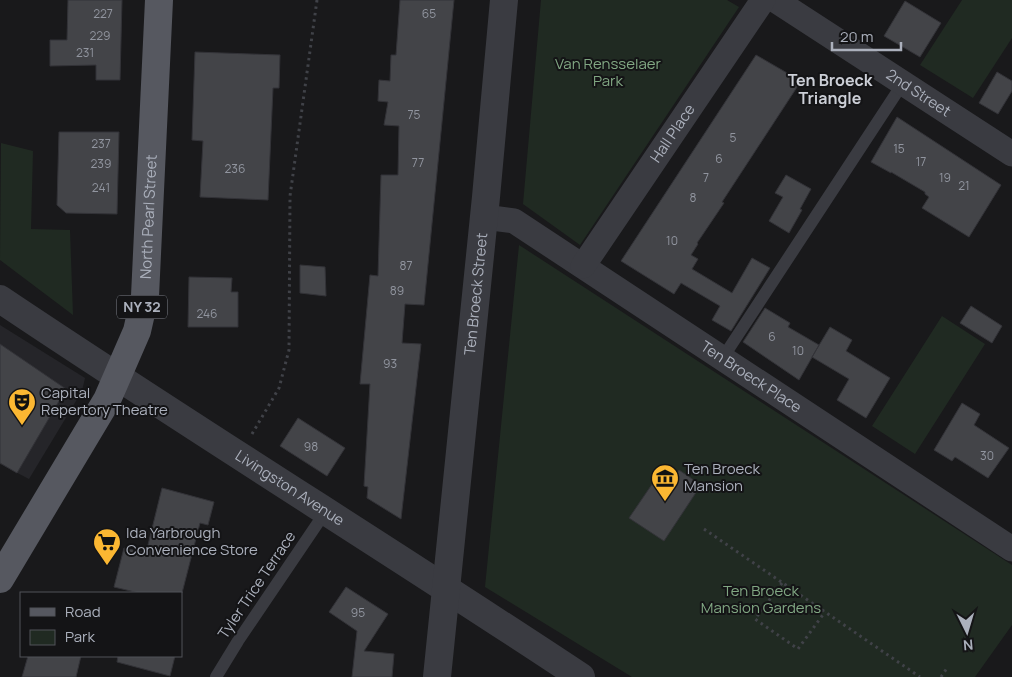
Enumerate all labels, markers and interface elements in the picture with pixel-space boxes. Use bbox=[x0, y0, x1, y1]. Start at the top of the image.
house number: 227 bbox=[93, 5, 113, 22]
house number: 65 bbox=[422, 5, 436, 22]
scale bar bbox=[832, 20, 901, 52]
text: 20 m bbox=[840, 26, 873, 47]
house number: 229 bbox=[89, 27, 111, 44]
house number: 231 bbox=[76, 44, 94, 61]
park label: Van Rensselaer Park bbox=[555, 53, 662, 91]
street label: 2nd Street bbox=[882, 64, 955, 122]
district label: Ten Broeck Triangle bbox=[788, 69, 873, 109]
street label: Hall Place bbox=[645, 100, 700, 167]
house number: 75 bbox=[408, 106, 421, 123]
house number: 5 bbox=[730, 129, 737, 146]
house number: 237 bbox=[91, 135, 111, 152]
house number: 15 bbox=[893, 140, 905, 157]
house number: 6 bbox=[715, 150, 723, 167]
house number: 17 bbox=[916, 153, 926, 170]
street label: North Pearl Street bbox=[135, 154, 162, 279]
house number: 77 bbox=[412, 154, 424, 171]
house number: 239 bbox=[91, 155, 111, 172]
house number: 236 bbox=[225, 160, 245, 177]
house number: 7 bbox=[703, 169, 709, 186]
house number: 19 bbox=[939, 169, 951, 186]
house number: 21 bbox=[958, 177, 970, 194]
house number: 241 bbox=[92, 179, 110, 196]
house number: 8 bbox=[690, 189, 697, 206]
street label: Ten Broeck Street bbox=[459, 232, 492, 356]
house number: 10 bbox=[666, 232, 678, 249]
house number: 87 bbox=[400, 257, 413, 274]
house number: 89 bbox=[390, 282, 404, 299]
road number: NY 32 bbox=[117, 296, 167, 318]
house number: 246 bbox=[196, 305, 218, 322]
house number: 6 bbox=[768, 328, 776, 345]
street label: Ten Broeck Place bbox=[697, 336, 806, 418]
house number: 10 bbox=[792, 342, 804, 359]
house number: 93 bbox=[383, 355, 397, 372]
place label: Capital Repertory Theatre bbox=[41, 382, 168, 420]
theatre icon: Capital Repertory Theatre bbox=[7, 387, 37, 426]
house number: 98 bbox=[304, 438, 318, 455]
street label: Livingston Avenue bbox=[231, 445, 349, 531]
house number: 30 bbox=[980, 447, 994, 464]
place label: Ten Broeck Mansion bbox=[684, 458, 761, 496]
museum icon: Ten Broeck Mansion bbox=[650, 463, 680, 502]
place label: Ida Yarbrough Convenience Store bbox=[126, 522, 258, 560]
supermarket icon: Ida Yarbrough Convenience Store bbox=[92, 527, 122, 566]
street label: Tyler Trice Terrace bbox=[213, 527, 301, 643]
park label: Ten Broeck Mansion Gardens bbox=[701, 580, 821, 618]
legend bbox=[20, 592, 182, 657]
text: Road bbox=[65, 601, 101, 622]
house number: 95 bbox=[351, 604, 365, 621]
north arrow bbox=[942, 607, 992, 657]
text: Park bbox=[65, 626, 95, 647]
text: N bbox=[962, 636, 974, 655]

